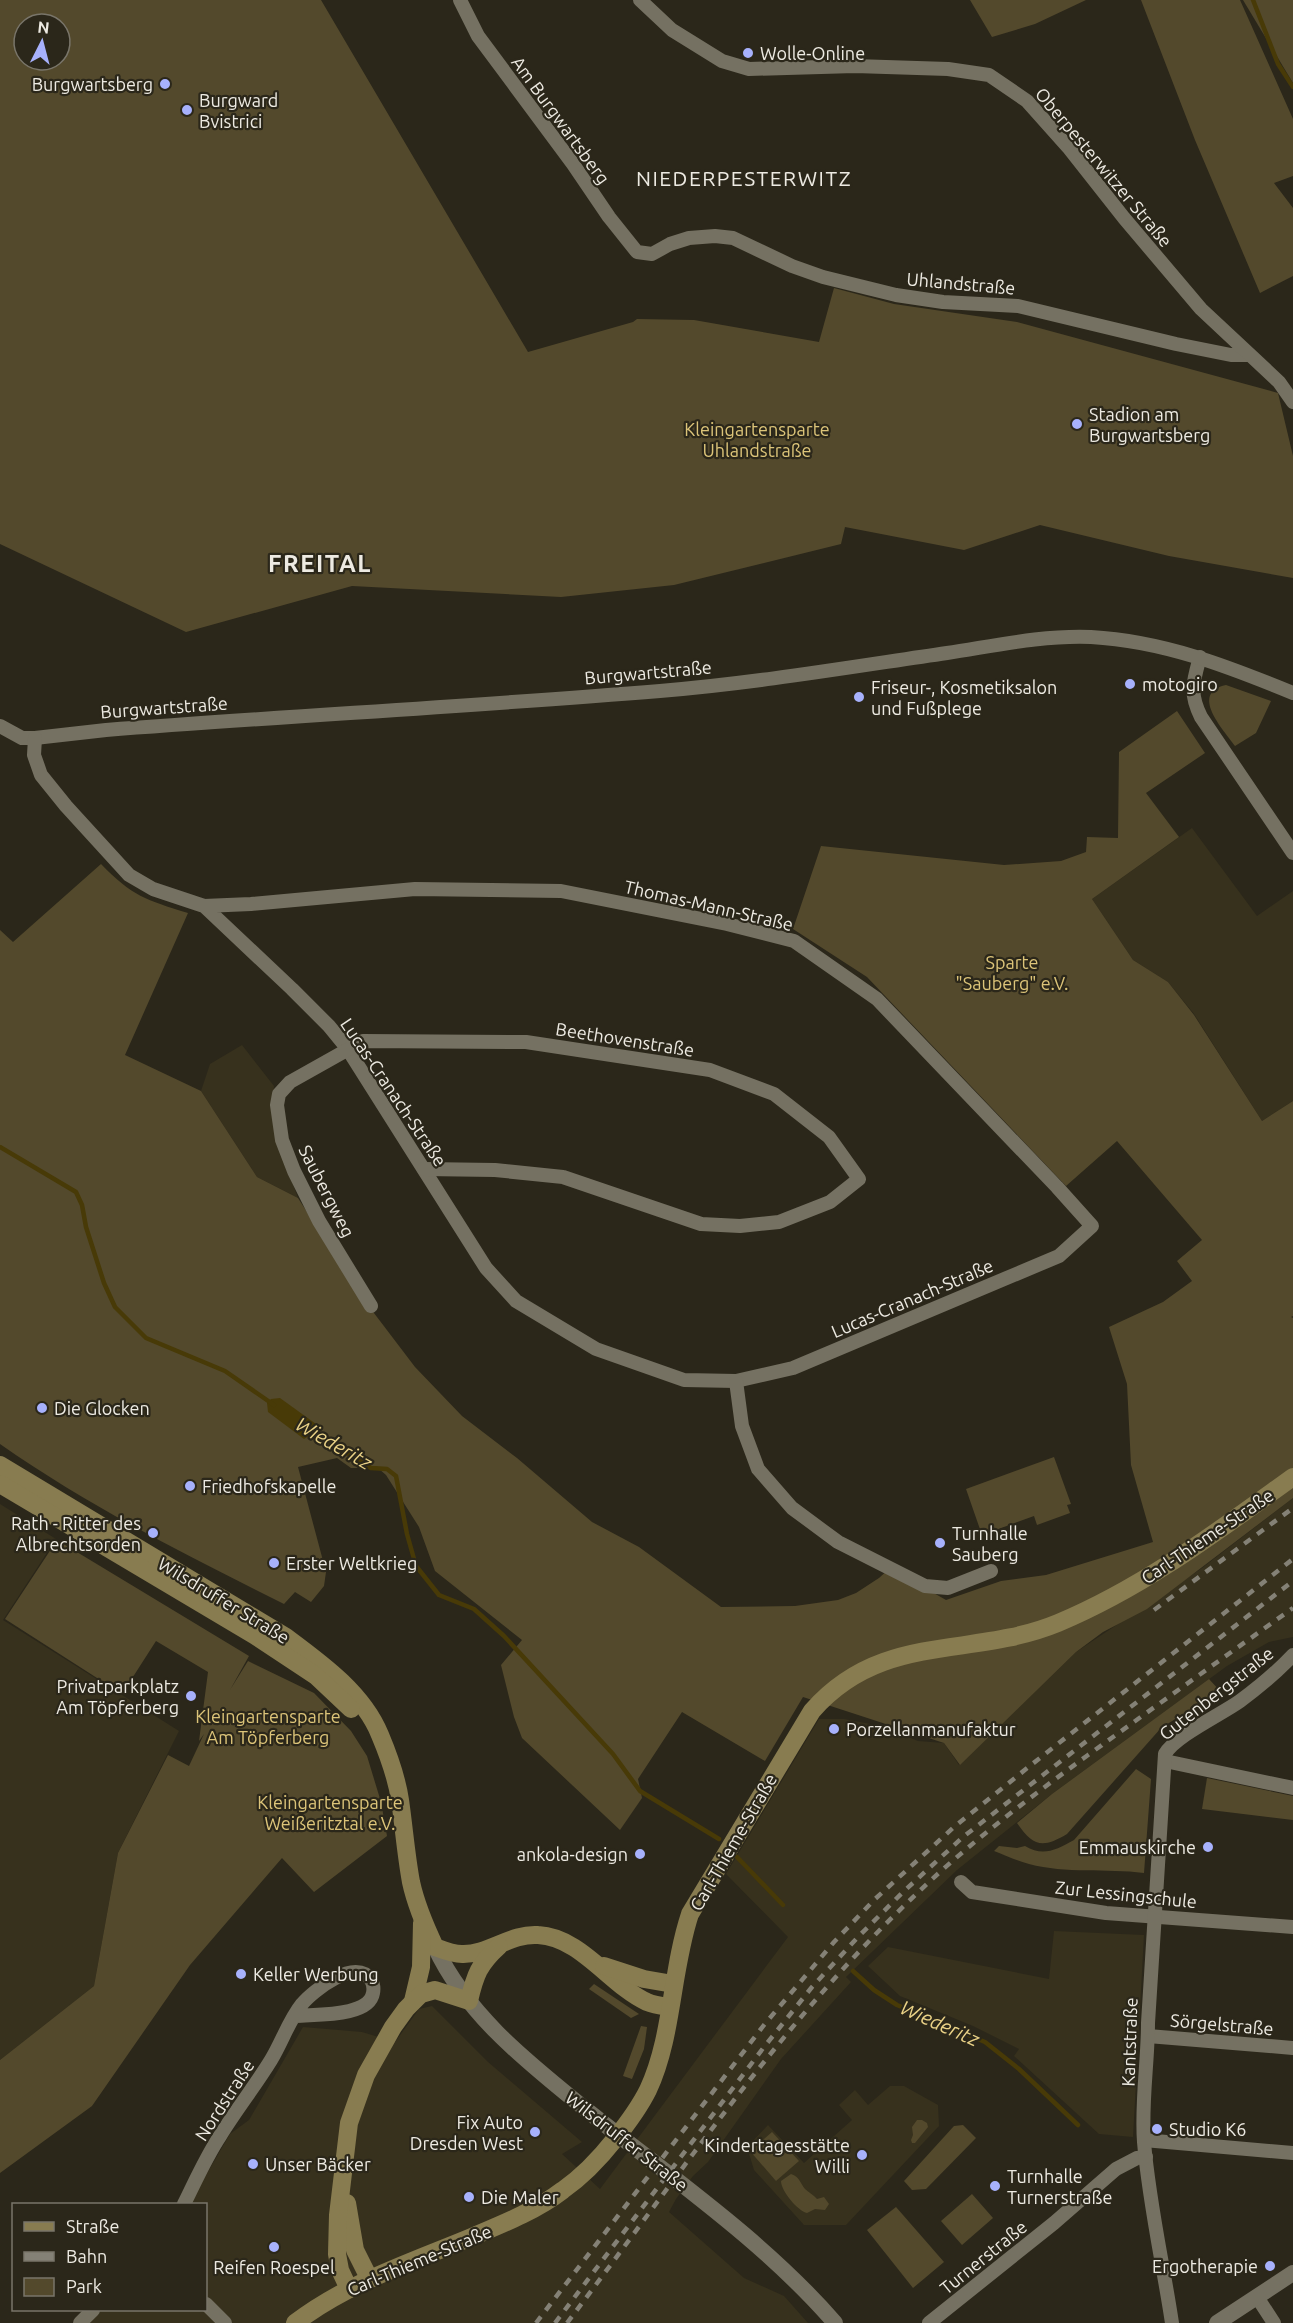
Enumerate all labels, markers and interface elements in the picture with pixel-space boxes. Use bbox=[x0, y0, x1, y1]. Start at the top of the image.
north arrow bbox=[12, 12, 72, 72]
text: N bbox=[37, 18, 50, 37]
place label: Wolle-Online bbox=[760, 43, 865, 63]
marker: Wolle-Online bbox=[741, 46, 755, 60]
street label: Am Burgwartsberg bbox=[508, 52, 614, 188]
place label: Burgwartsberg bbox=[32, 74, 153, 94]
marker: Burgwartsberg bbox=[158, 77, 172, 91]
street label: Oberpesterwitzer Straße bbox=[1032, 83, 1176, 251]
place label: Burgward Bvistrici bbox=[199, 90, 278, 131]
marker: Burgward Bvistrici bbox=[180, 103, 194, 117]
district label: NIEDERPESTERWITZ bbox=[636, 166, 852, 190]
street label: Uhlandstraße bbox=[906, 268, 1016, 298]
place label: Stadion am Burgwartsberg bbox=[1089, 404, 1210, 445]
marker: Stadion am Burgwartsberg bbox=[1070, 417, 1084, 431]
park label: Kleingartensparte Uhlandstraße bbox=[684, 419, 830, 460]
district label: FREITAL bbox=[268, 550, 372, 577]
street label: Burgwartstraße bbox=[584, 656, 712, 688]
place label: motogiro bbox=[1142, 674, 1218, 694]
place label: Friseur-, Kosmetiksalon und Fußplege bbox=[871, 677, 1057, 718]
marker: motogiro bbox=[1123, 677, 1137, 691]
marker: Friseur-, Kosmetiksalon und Fußplege bbox=[852, 690, 866, 704]
street label: Burgwartstraße bbox=[100, 693, 228, 721]
street label: Thomas-Mann-Straße bbox=[623, 876, 795, 934]
park label: Sparte "Sauberg" e.V. bbox=[956, 952, 1068, 993]
street label: Lucas-Cranach-Straße bbox=[337, 1014, 451, 1170]
street label: Beethovenstraße bbox=[554, 1018, 696, 1060]
street label: Saubergweg bbox=[295, 1142, 359, 1240]
street label: Lucas-Cranach-Straße bbox=[828, 1255, 996, 1341]
place label: Die Glocken bbox=[54, 1398, 150, 1418]
marker: Die Glocken bbox=[35, 1401, 49, 1415]
water label: Wiederitz bbox=[292, 1412, 377, 1474]
place label: Friedhofskapelle bbox=[202, 1476, 336, 1496]
marker: Friedhofskapelle bbox=[183, 1479, 197, 1493]
street label: Carl-Thieme-Straße bbox=[1137, 1484, 1277, 1588]
place label: Rath - Ritter des Albrechtsorden bbox=[11, 1513, 141, 1554]
place label: Turnhalle Sauberg bbox=[952, 1523, 1028, 1564]
marker: Rath - Ritter des Albrechtsorden bbox=[146, 1526, 160, 1540]
marker: Turnhalle Sauberg bbox=[933, 1536, 947, 1550]
street label: Wilsdruffer Straße bbox=[155, 1553, 293, 1647]
place label: Erster Weltkrieg bbox=[286, 1553, 417, 1573]
marker: Erster Weltkrieg bbox=[267, 1556, 281, 1570]
street label: Gutenbergstraße bbox=[1155, 1642, 1277, 1744]
place label: Privatparkplatz Am Töpferberg bbox=[56, 1676, 179, 1717]
marker: Privatparkplatz Am Töpferberg bbox=[184, 1689, 198, 1703]
park label: Kleingartensparte Am Töpferberg bbox=[195, 1706, 341, 1747]
place label: Porzellanmanufaktur bbox=[846, 1719, 1016, 1739]
marker: Porzellanmanufaktur bbox=[827, 1722, 841, 1736]
street label: Carl-Thieme-Straße bbox=[686, 1770, 780, 1914]
park label: Kleingartensparte Weißeritztal e.V. bbox=[257, 1792, 403, 1833]
place label: Emmauskirche bbox=[1079, 1837, 1196, 1857]
marker: Emmauskirche bbox=[1201, 1840, 1215, 1854]
place label: ankola-design bbox=[517, 1844, 628, 1864]
marker: ankola-design bbox=[633, 1847, 647, 1861]
street label: Zur Lessingschule bbox=[1054, 1877, 1198, 1911]
place label: Keller Werbung bbox=[253, 1964, 379, 1984]
marker: Keller Werbung bbox=[234, 1967, 248, 1981]
water label: Wiederitz bbox=[897, 1995, 984, 2051]
street label: Kantstraße bbox=[1117, 1997, 1141, 2087]
street label: Sörgelstraße bbox=[1170, 2010, 1274, 2038]
street label: Nordstraße bbox=[190, 2056, 258, 2144]
street label: Wilsdruffer Straße bbox=[562, 2087, 692, 2195]
place label: Fix Auto Dresden West bbox=[410, 2112, 523, 2153]
place label: Studio K6 bbox=[1169, 2119, 1246, 2139]
marker: Studio K6 bbox=[1150, 2122, 1164, 2136]
marker: Fix Auto Dresden West bbox=[528, 2125, 542, 2139]
place label: Kindertagesstätte Willi bbox=[704, 2135, 850, 2176]
marker: Kindertagesstätte Willi bbox=[855, 2148, 869, 2162]
place label: Unser Bäcker bbox=[265, 2154, 371, 2174]
marker: Unser Bäcker bbox=[246, 2157, 260, 2171]
place label: Turnhalle Turnerstraße bbox=[1007, 2166, 1112, 2207]
marker: Turnhalle Turnerstraße bbox=[988, 2179, 1002, 2193]
place label: Die Maler bbox=[481, 2187, 559, 2207]
marker: Die Maler bbox=[462, 2190, 476, 2204]
legend bbox=[12, 2203, 207, 2311]
text: Straße bbox=[66, 2216, 119, 2236]
street label: Turnerstraße bbox=[936, 2216, 1030, 2298]
street label: Carl-Thieme-Straße bbox=[344, 2221, 494, 2299]
marker: Reifen Roespel bbox=[267, 2240, 281, 2254]
text: Bahn bbox=[66, 2246, 107, 2266]
place label: Ergotherapie bbox=[1152, 2256, 1258, 2276]
place label: Reifen Roespel bbox=[213, 2257, 335, 2277]
marker: Ergotherapie bbox=[1263, 2259, 1277, 2273]
text: Park bbox=[66, 2276, 102, 2296]

